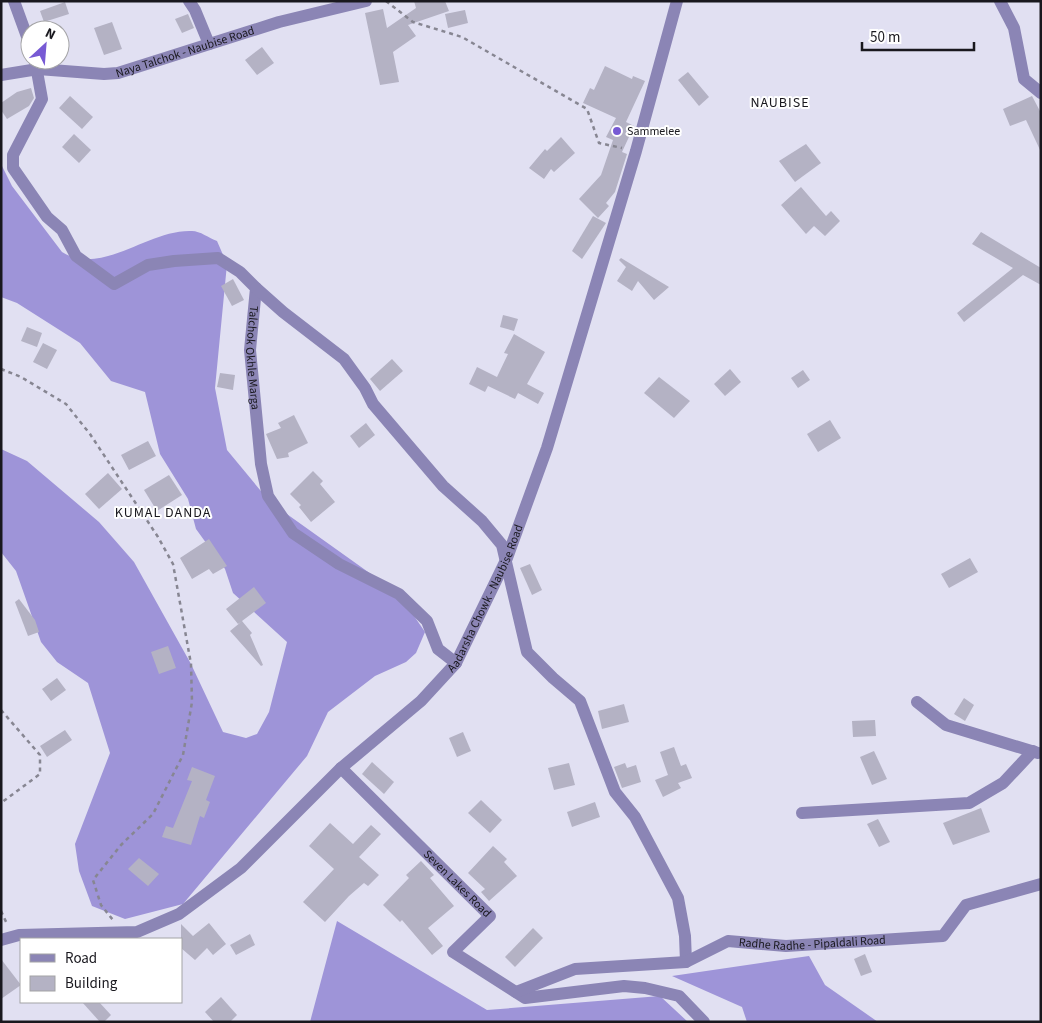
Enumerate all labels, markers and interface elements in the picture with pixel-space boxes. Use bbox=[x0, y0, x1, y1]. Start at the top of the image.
north arrow bbox=[20, 20, 70, 70]
scale bar bbox=[862, 20, 974, 52]
street label: Naya Talchok - Naubise Road bbox=[114, 22, 257, 82]
text: N bbox=[42, 23, 59, 45]
text: 50 m bbox=[870, 27, 900, 48]
district label: NAUBISE bbox=[750, 93, 810, 113]
place label: Sammelee bbox=[627, 123, 680, 140]
marker: Sammelee bbox=[611, 125, 623, 137]
street label: Talchok Okhle Marga bbox=[241, 305, 264, 410]
district label: KUMAL DANDA bbox=[115, 503, 211, 523]
street label: Aadarsha Chowk - Naubise Road bbox=[443, 522, 527, 676]
street label: Seven Lakes Road bbox=[419, 846, 495, 922]
street label: Radhe Radhe - Pipaldali Road bbox=[738, 932, 886, 955]
legend bbox=[20, 938, 182, 1003]
text: Road bbox=[65, 948, 97, 969]
text: Building bbox=[65, 973, 118, 994]

